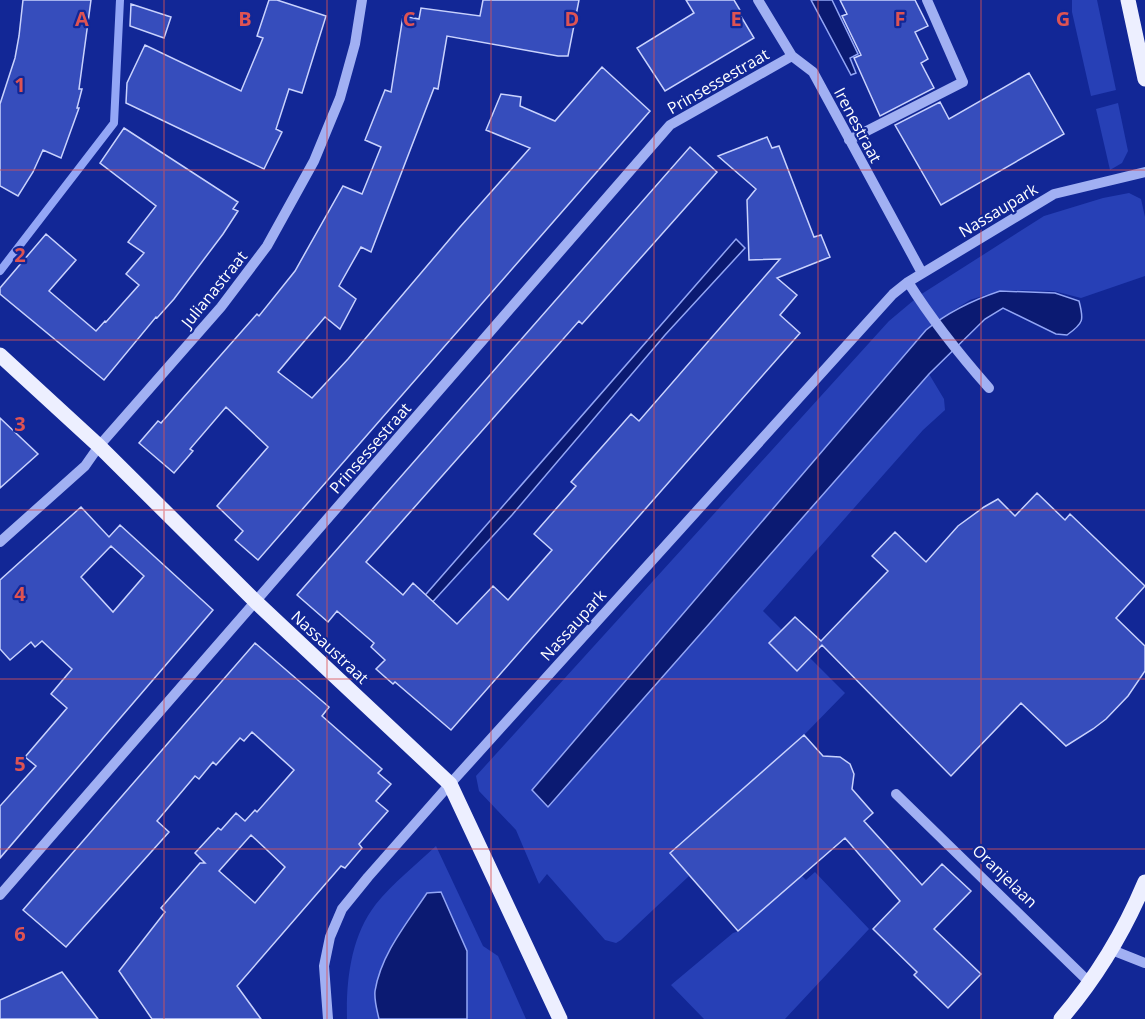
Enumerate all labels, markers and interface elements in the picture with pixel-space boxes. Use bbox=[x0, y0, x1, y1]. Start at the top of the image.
text: A bbox=[75, 5, 89, 32]
text: B bbox=[238, 5, 252, 32]
text: C bbox=[403, 5, 416, 32]
text: D bbox=[565, 5, 579, 32]
text: E bbox=[730, 5, 742, 32]
text: F bbox=[895, 5, 905, 32]
text: G bbox=[1056, 5, 1070, 32]
street label: Prinsessestraat bbox=[663, 43, 773, 119]
text: 1 bbox=[14, 71, 26, 98]
street label: Irenestraat bbox=[829, 84, 887, 167]
street label: Nassaupark bbox=[954, 177, 1042, 242]
text: 2 bbox=[14, 241, 26, 268]
street label: Julianastraat bbox=[175, 246, 252, 334]
street label: Prinsessestraat bbox=[324, 397, 416, 498]
text: 3 bbox=[14, 410, 26, 437]
text: 4 bbox=[14, 580, 26, 607]
street label: Nassaupark bbox=[535, 584, 611, 665]
street label: Nassaustraat bbox=[287, 605, 374, 689]
text: 5 bbox=[14, 750, 26, 777]
street label: Oranjelaan bbox=[968, 839, 1042, 913]
text: 6 bbox=[14, 920, 26, 947]

